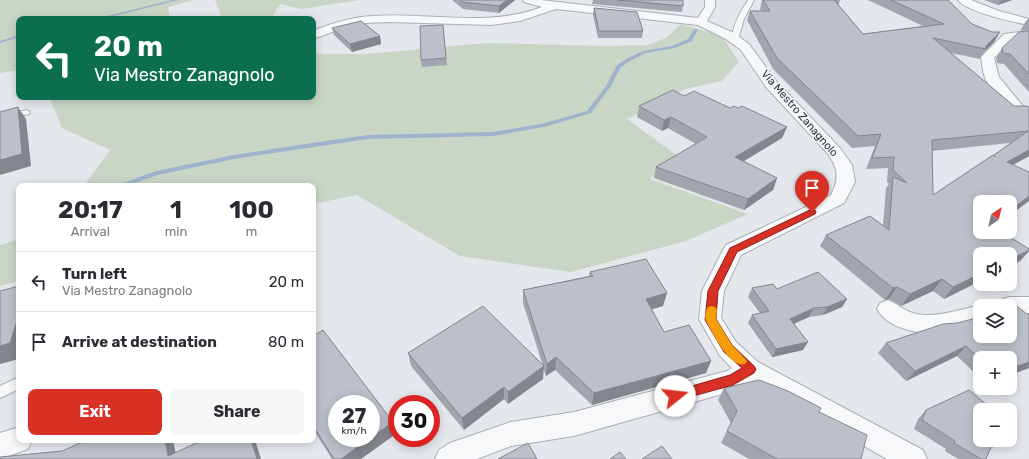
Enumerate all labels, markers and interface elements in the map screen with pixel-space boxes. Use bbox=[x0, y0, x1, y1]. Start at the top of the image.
text: 20 m bbox=[94, 30, 163, 63]
icon: left bbox=[28, 32, 80, 84]
text: Via Mestro Zanagnolo bbox=[94, 64, 275, 86]
street label: Via Mestro Zanagnolo bbox=[758, 67, 841, 159]
pin bbox=[795, 171, 829, 212]
icon: arrive bbox=[801, 177, 823, 199]
north arrow bbox=[973, 195, 1017, 239]
map controls bbox=[973, 195, 1017, 447]
text: 20:17 bbox=[58, 196, 123, 224]
text: 1 bbox=[170, 196, 182, 224]
text: 100 bbox=[229, 196, 274, 224]
text: Arrival bbox=[71, 224, 110, 239]
text: min bbox=[165, 224, 187, 239]
text: m bbox=[246, 224, 257, 239]
button: sound bbox=[973, 247, 1017, 291]
text: Turn left bbox=[62, 265, 127, 283]
icon: left bbox=[28, 271, 50, 293]
text: 20 m bbox=[269, 273, 304, 291]
text: Via Mestro Zanagnolo bbox=[62, 283, 193, 298]
button: layers bbox=[973, 299, 1017, 343]
icon: arrive bbox=[28, 331, 50, 353]
text: Arrive at destination bbox=[62, 333, 217, 351]
text: 80 m bbox=[268, 333, 304, 351]
button: + bbox=[973, 351, 1017, 395]
position arrow bbox=[654, 375, 696, 417]
button: Exit bbox=[28, 389, 162, 435]
button: Share bbox=[170, 389, 304, 435]
speed limit sign: 30 bbox=[388, 395, 440, 447]
button: − bbox=[973, 403, 1017, 447]
text: 27 bbox=[342, 404, 366, 428]
text: km/h bbox=[342, 425, 366, 437]

